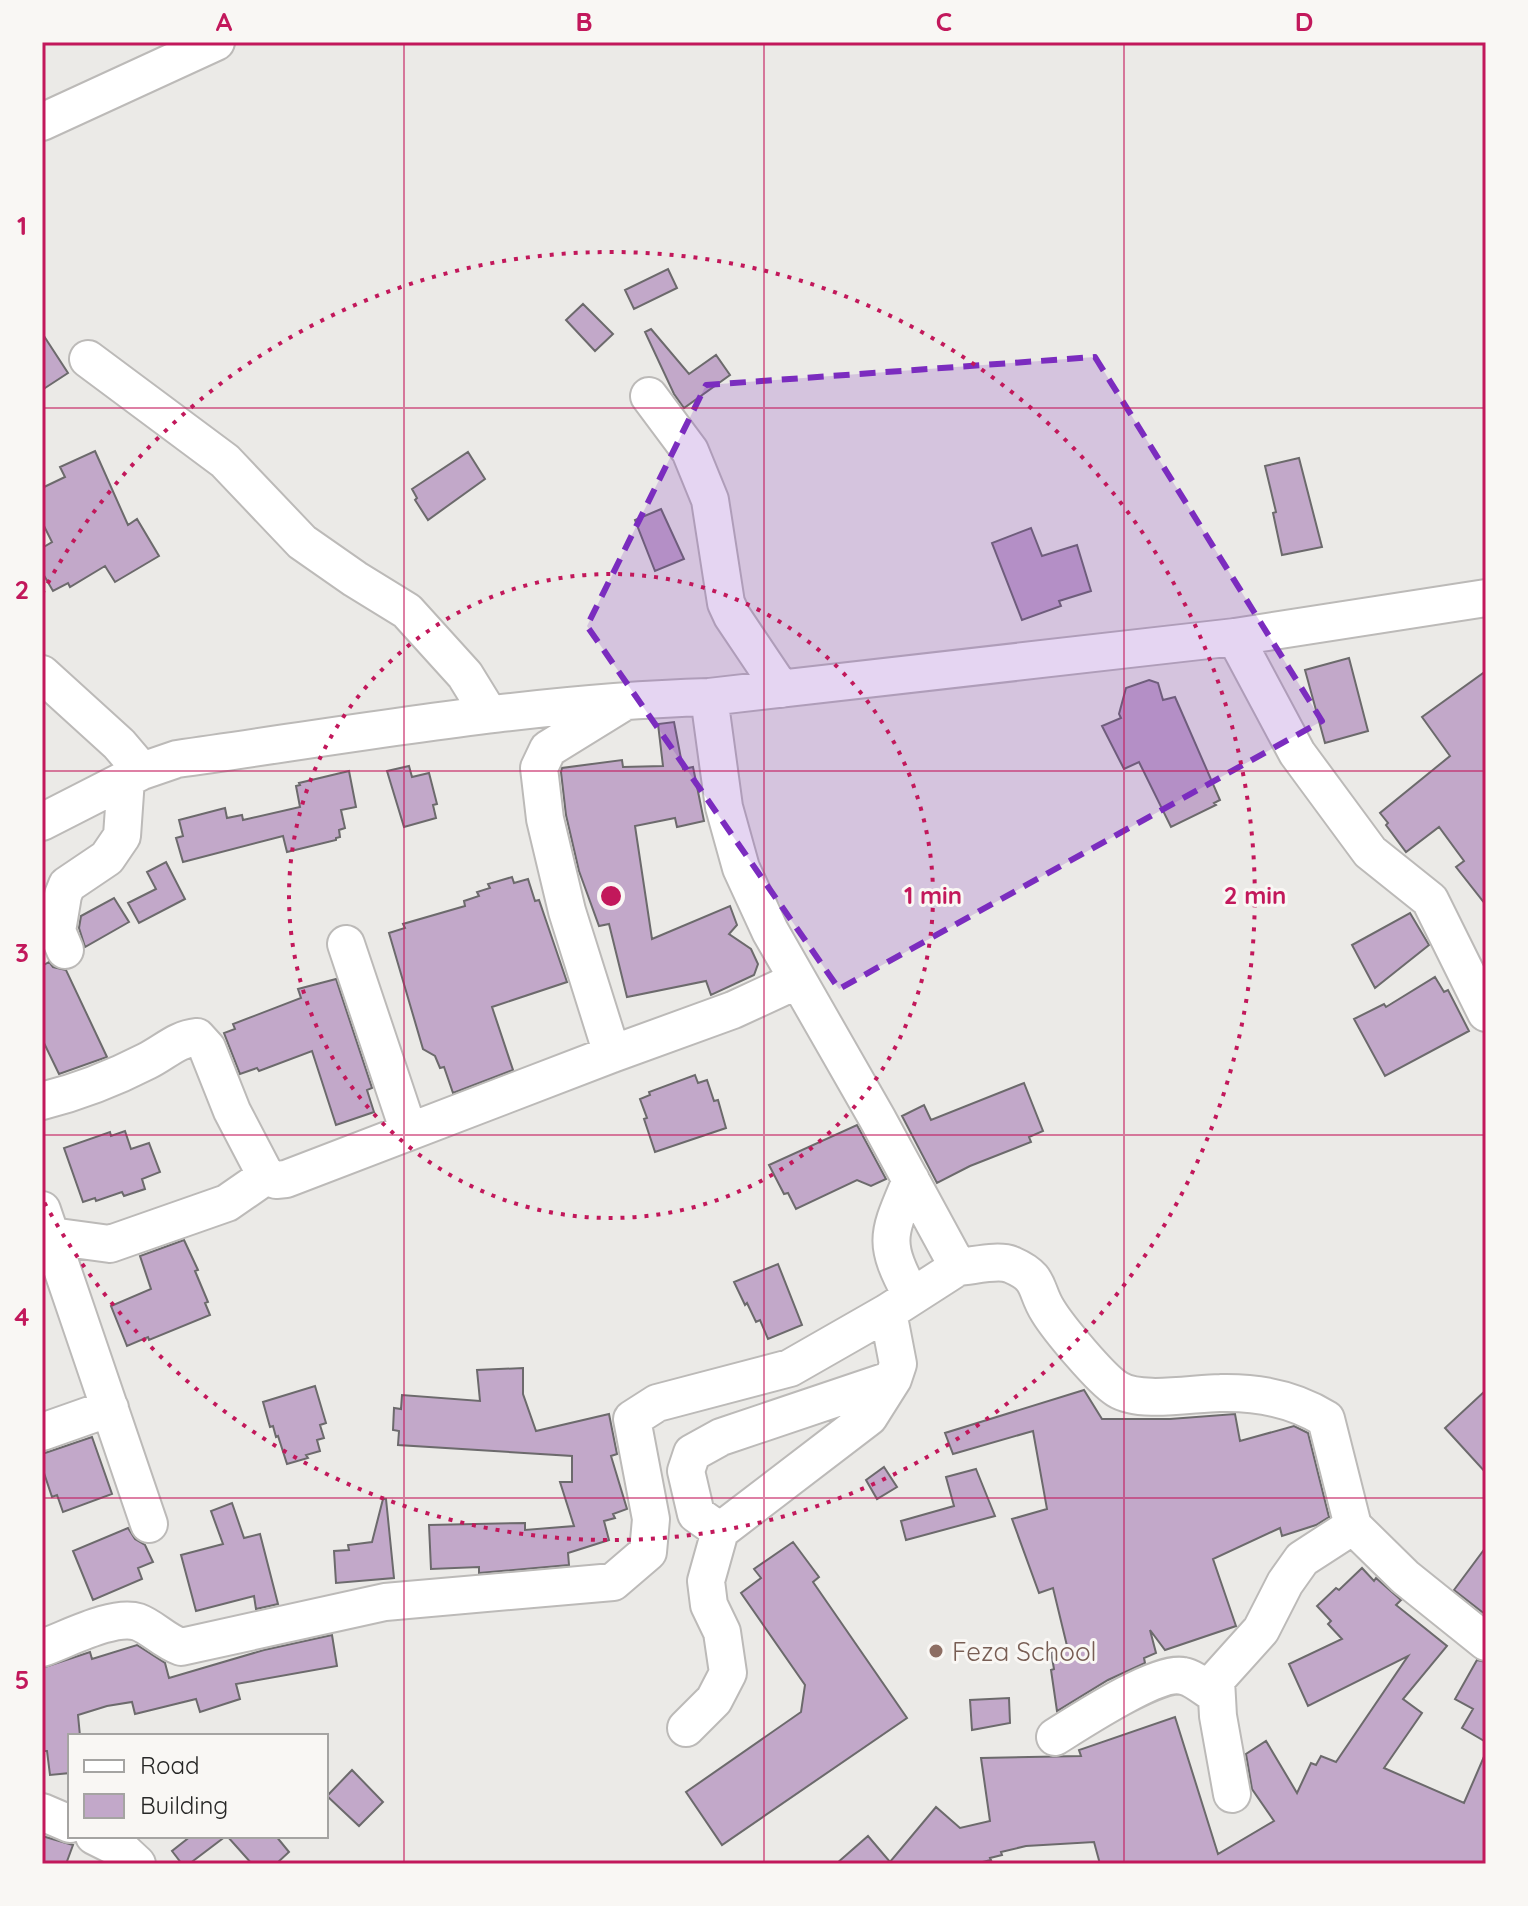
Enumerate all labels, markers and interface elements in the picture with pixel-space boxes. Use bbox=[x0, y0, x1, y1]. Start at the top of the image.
text: A bbox=[216, 5, 233, 38]
text: B bbox=[575, 5, 593, 38]
text: C bbox=[936, 5, 952, 38]
text: D bbox=[1295, 5, 1313, 38]
text: 1 bbox=[17, 209, 27, 242]
text: 2 bbox=[15, 573, 29, 606]
text: 1 min bbox=[904, 880, 962, 910]
text: 2 min bbox=[1224, 880, 1286, 910]
centre of rings bbox=[597, 882, 625, 910]
text: 3 bbox=[15, 936, 29, 969]
text: 4 bbox=[14, 1300, 30, 1333]
place label: Feza School bbox=[952, 1635, 1097, 1668]
marker: Feza School bbox=[927, 1642, 945, 1660]
text: 5 bbox=[15, 1663, 29, 1696]
legend bbox=[68, 1734, 328, 1838]
text: Road bbox=[140, 1750, 200, 1780]
text: Building bbox=[140, 1790, 228, 1820]

